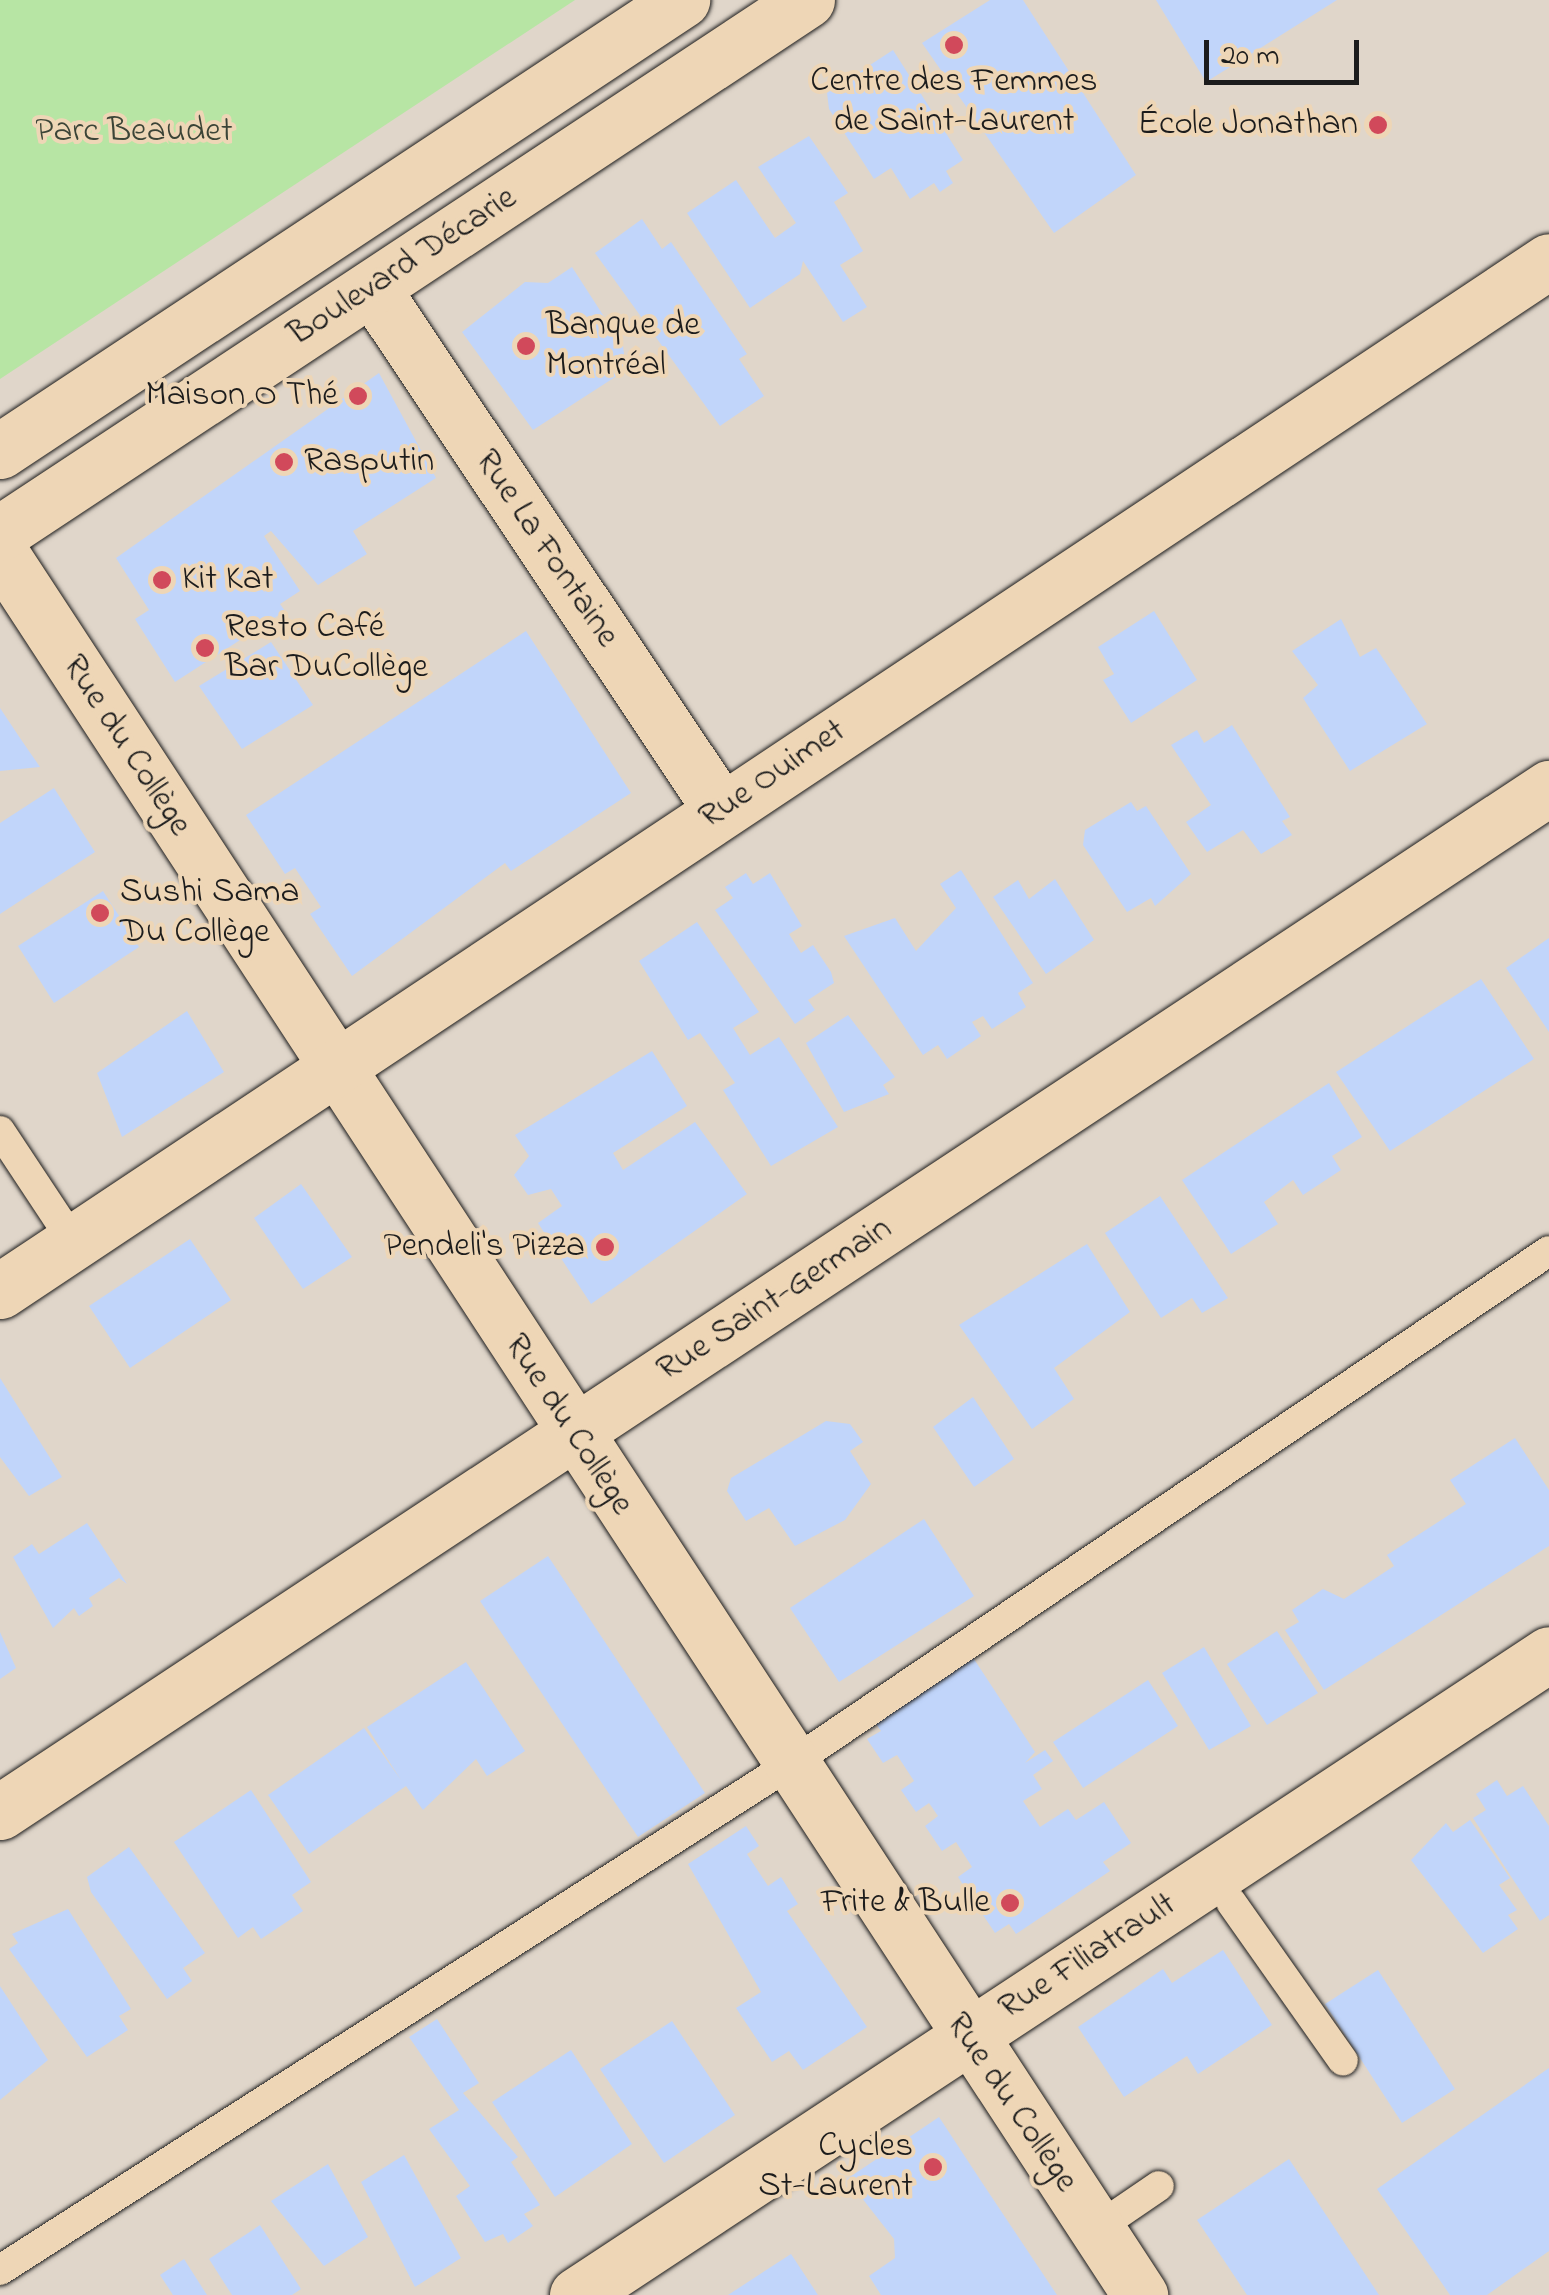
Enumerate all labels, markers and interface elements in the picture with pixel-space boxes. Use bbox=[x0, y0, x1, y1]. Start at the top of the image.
scale bar bbox=[1209, 20, 1364, 82]
marker: Centre des Femmes de Saint-Laurent bbox=[943, 34, 965, 56]
text: 20 m bbox=[1221, 35, 1280, 79]
place label: Centre des Femmes de Saint-Laurent bbox=[810, 61, 1098, 143]
place label: École Jonathan bbox=[1138, 104, 1358, 146]
park label: Parc Beaudet bbox=[35, 111, 233, 153]
marker: École Jonathan bbox=[1367, 114, 1389, 136]
street label: Boulevard Décarie bbox=[281, 178, 525, 356]
place label: Banque de Montréal bbox=[546, 305, 700, 387]
marker: Banque de Montréal bbox=[515, 335, 537, 357]
place label: Maison O Thé bbox=[145, 375, 338, 417]
marker: Maison O Thé bbox=[347, 385, 369, 407]
place label: Rasputin bbox=[304, 441, 434, 483]
street label: Rue La Fontaine bbox=[465, 442, 627, 656]
marker: Rasputin bbox=[273, 451, 295, 473]
place label: Kit Kat bbox=[182, 559, 273, 601]
marker: Kit Kat bbox=[151, 569, 173, 591]
place label: Resto Café Bar DuCollège bbox=[225, 607, 428, 689]
marker: Resto Café Bar DuCollège bbox=[194, 637, 216, 659]
street label: Rue du Collège bbox=[52, 648, 200, 844]
street label: Rue Ouimet bbox=[692, 711, 854, 839]
place label: Sushi Sama Du Collège bbox=[120, 872, 299, 954]
marker: Sushi Sama Du Collège bbox=[89, 902, 111, 924]
street label: Rue Saint-Germain bbox=[650, 1208, 900, 1392]
place label: Pendeli's Pizza bbox=[383, 1226, 585, 1268]
marker: Pendeli's Pizza bbox=[594, 1236, 616, 1258]
street label: Rue du Collège bbox=[494, 1327, 642, 1523]
place label: Frite & Bulle bbox=[821, 1882, 990, 1924]
street label: Rue Filiatrault bbox=[992, 1884, 1184, 2030]
marker: Frite & Bulle bbox=[999, 1892, 1021, 1914]
street label: Rue du Collège bbox=[936, 2005, 1086, 2201]
place label: Cycles St-Laurent bbox=[758, 2126, 913, 2208]
marker: Cycles St-Laurent bbox=[922, 2156, 944, 2178]

